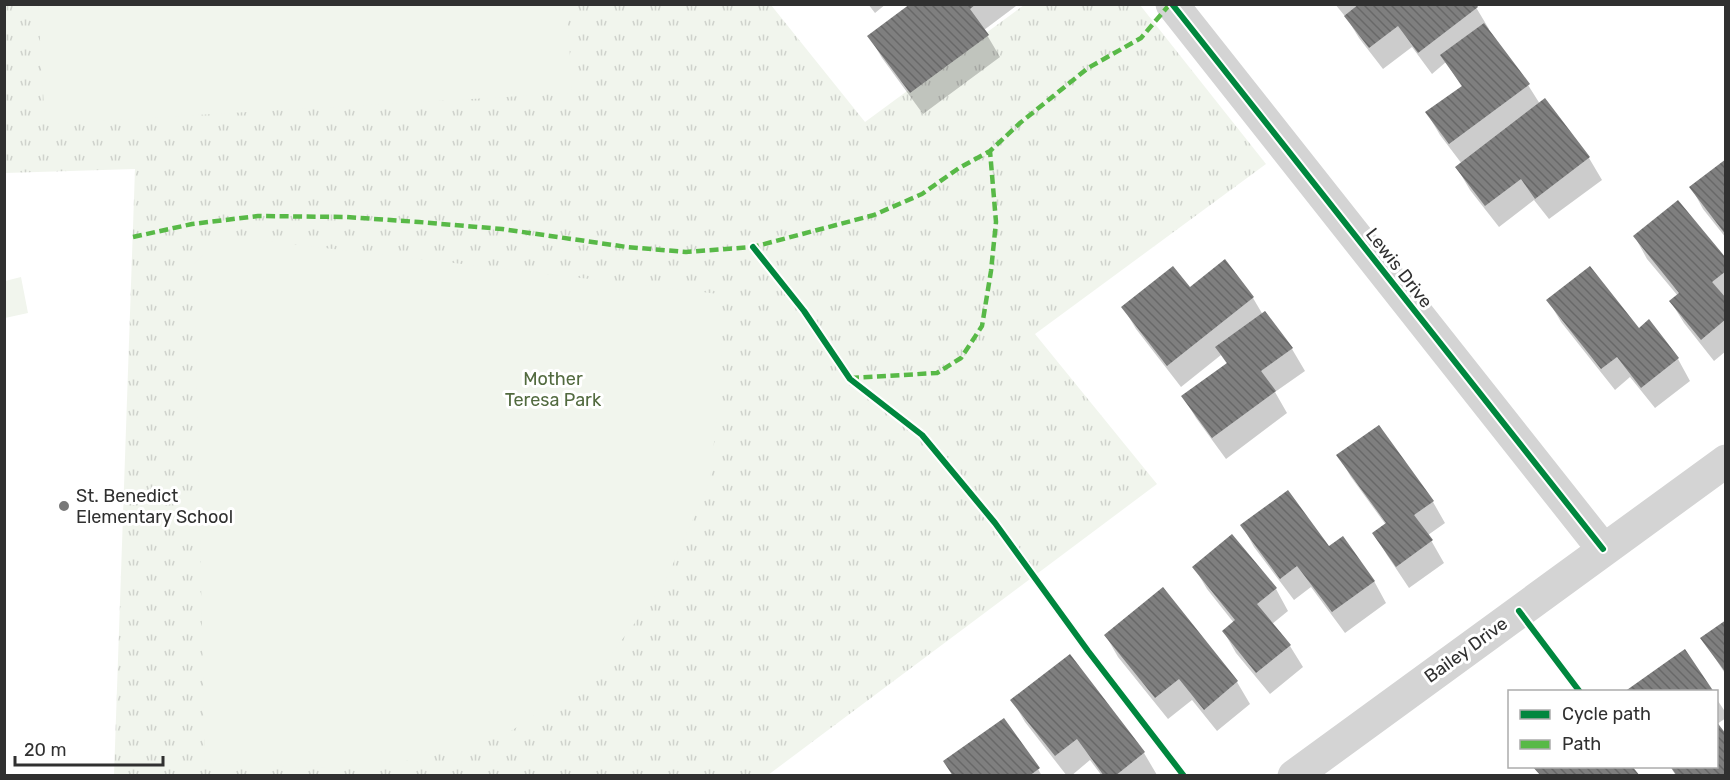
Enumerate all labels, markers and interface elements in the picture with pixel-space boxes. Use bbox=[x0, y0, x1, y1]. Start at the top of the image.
street label: Lewis Drive bbox=[1361, 224, 1437, 312]
park label: Mother Teresa Park bbox=[505, 368, 602, 411]
place label: St. Benedict Elementary School bbox=[76, 485, 233, 528]
marker: St. Benedict Elementary School bbox=[57, 499, 71, 513]
street label: Bailey Drive bbox=[1420, 612, 1512, 688]
legend bbox=[1508, 690, 1718, 768]
text: Cycle path bbox=[1562, 703, 1651, 725]
scale bar bbox=[15, 729, 164, 767]
text: Path bbox=[1562, 733, 1601, 755]
text: 20 m bbox=[24, 739, 66, 761]

